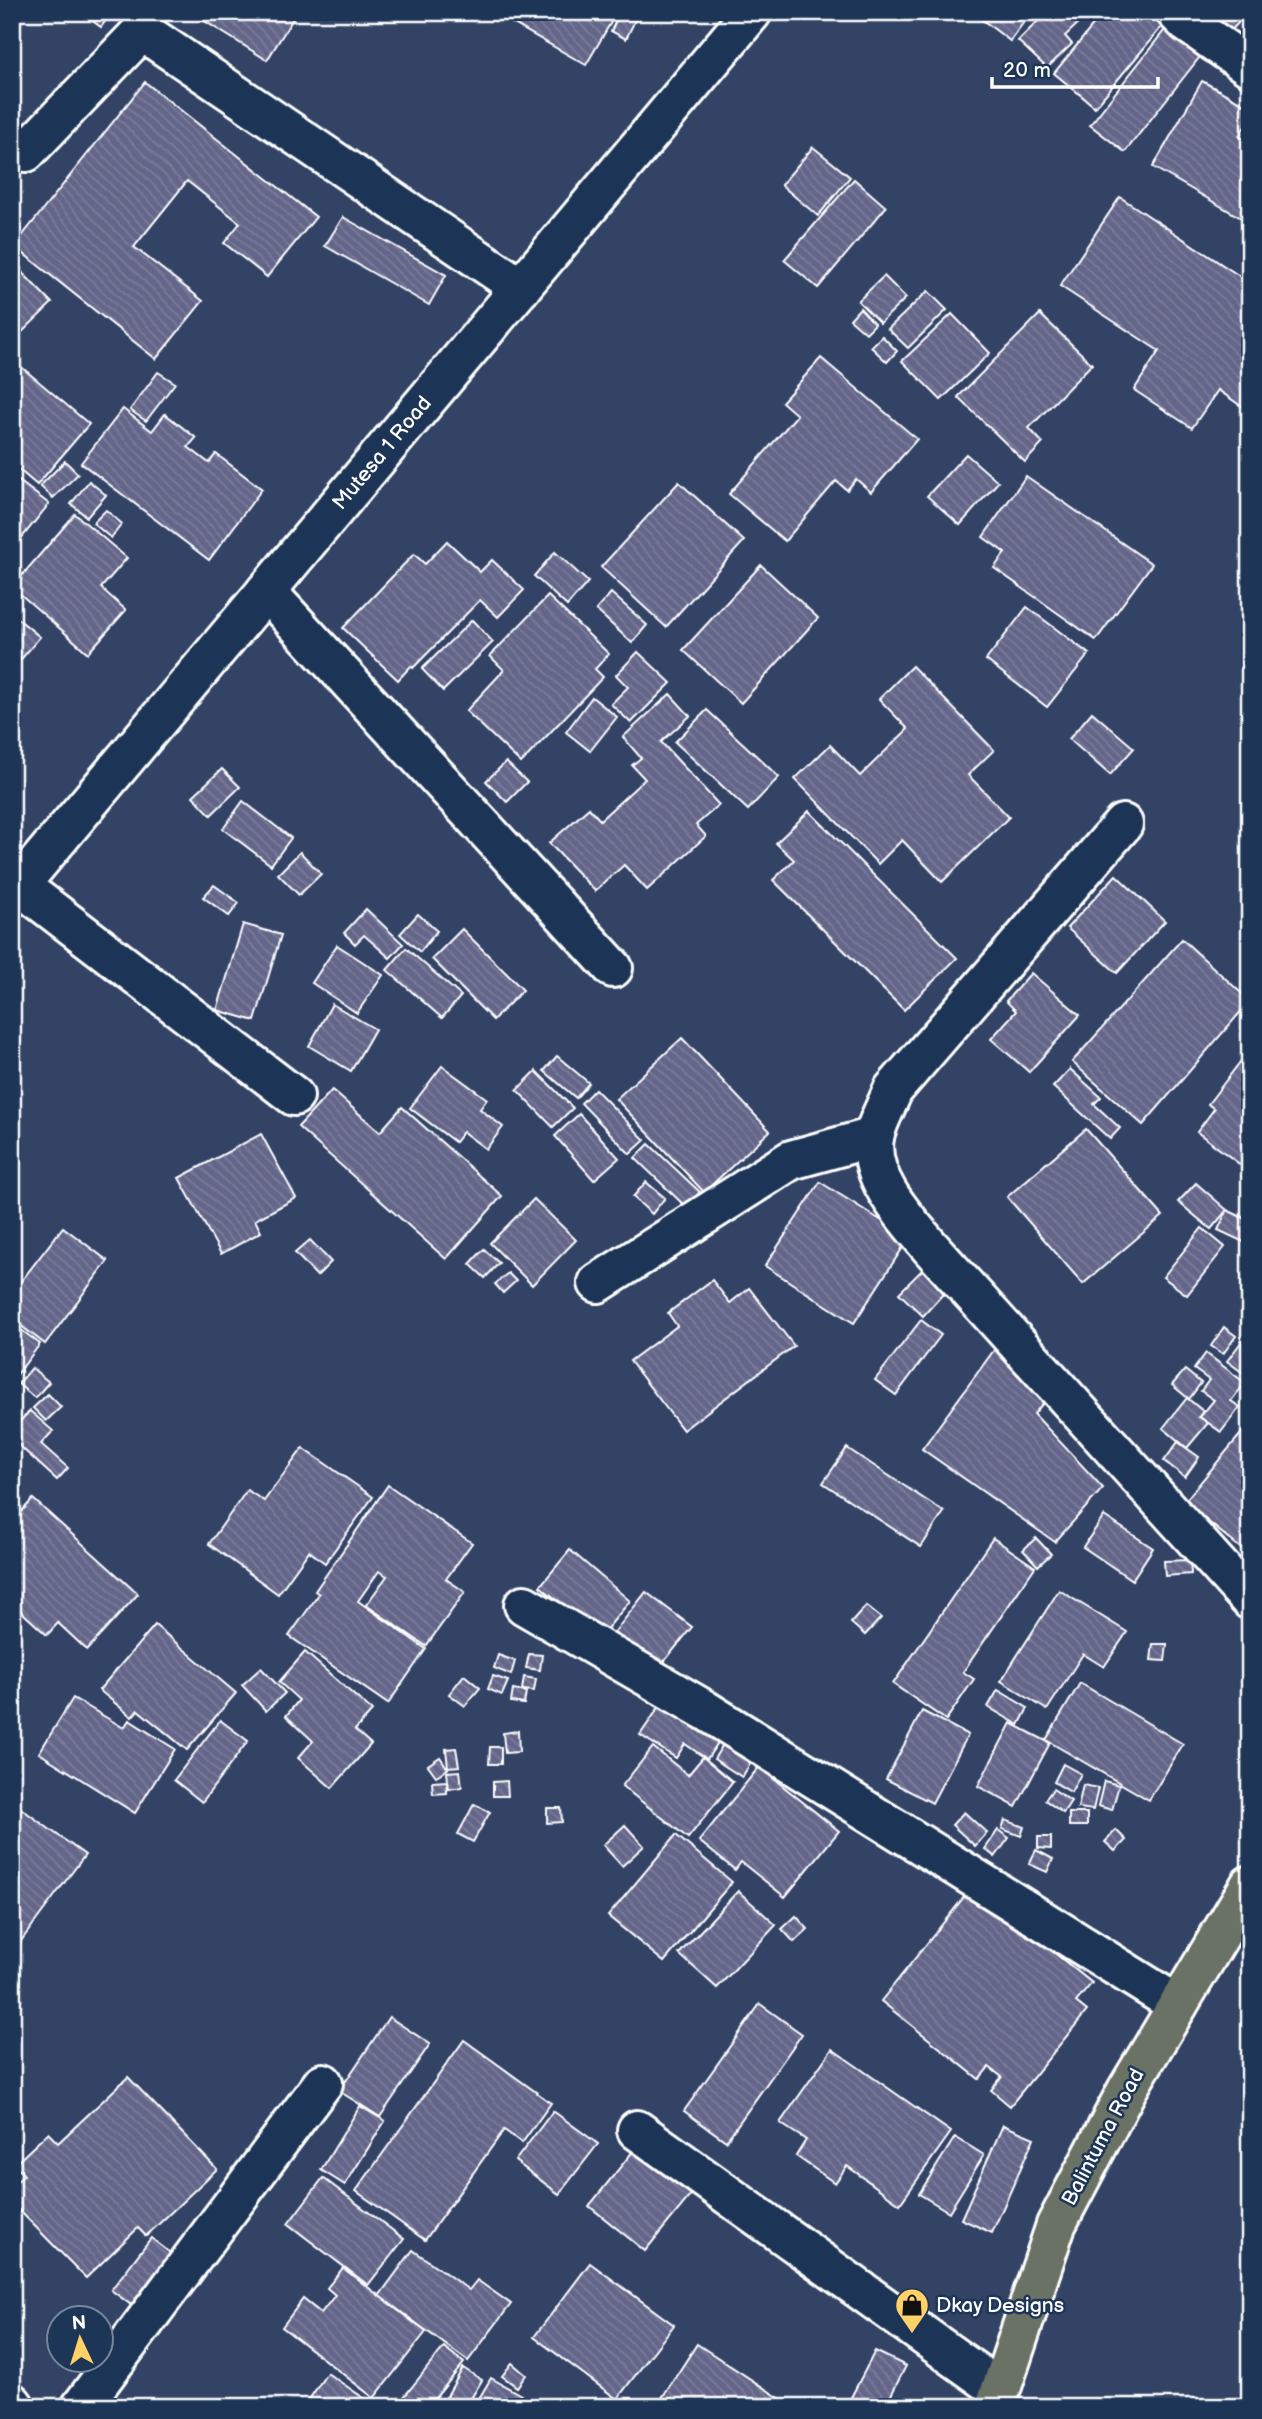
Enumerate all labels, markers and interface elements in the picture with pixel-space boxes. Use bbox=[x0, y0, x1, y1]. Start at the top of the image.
scale bar bbox=[992, 46, 1159, 90]
text: 20 m bbox=[1003, 58, 1051, 83]
street label: Mutesa 1 Road bbox=[327, 391, 437, 515]
street label: Balintuma Road bbox=[1056, 2064, 1150, 2210]
shop icon: Dkay Designs bbox=[893, 2286, 931, 2335]
place label: Dkay Designs bbox=[936, 2293, 1064, 2318]
north arrow bbox=[46, 2304, 116, 2374]
text: N bbox=[71, 2312, 87, 2336]

